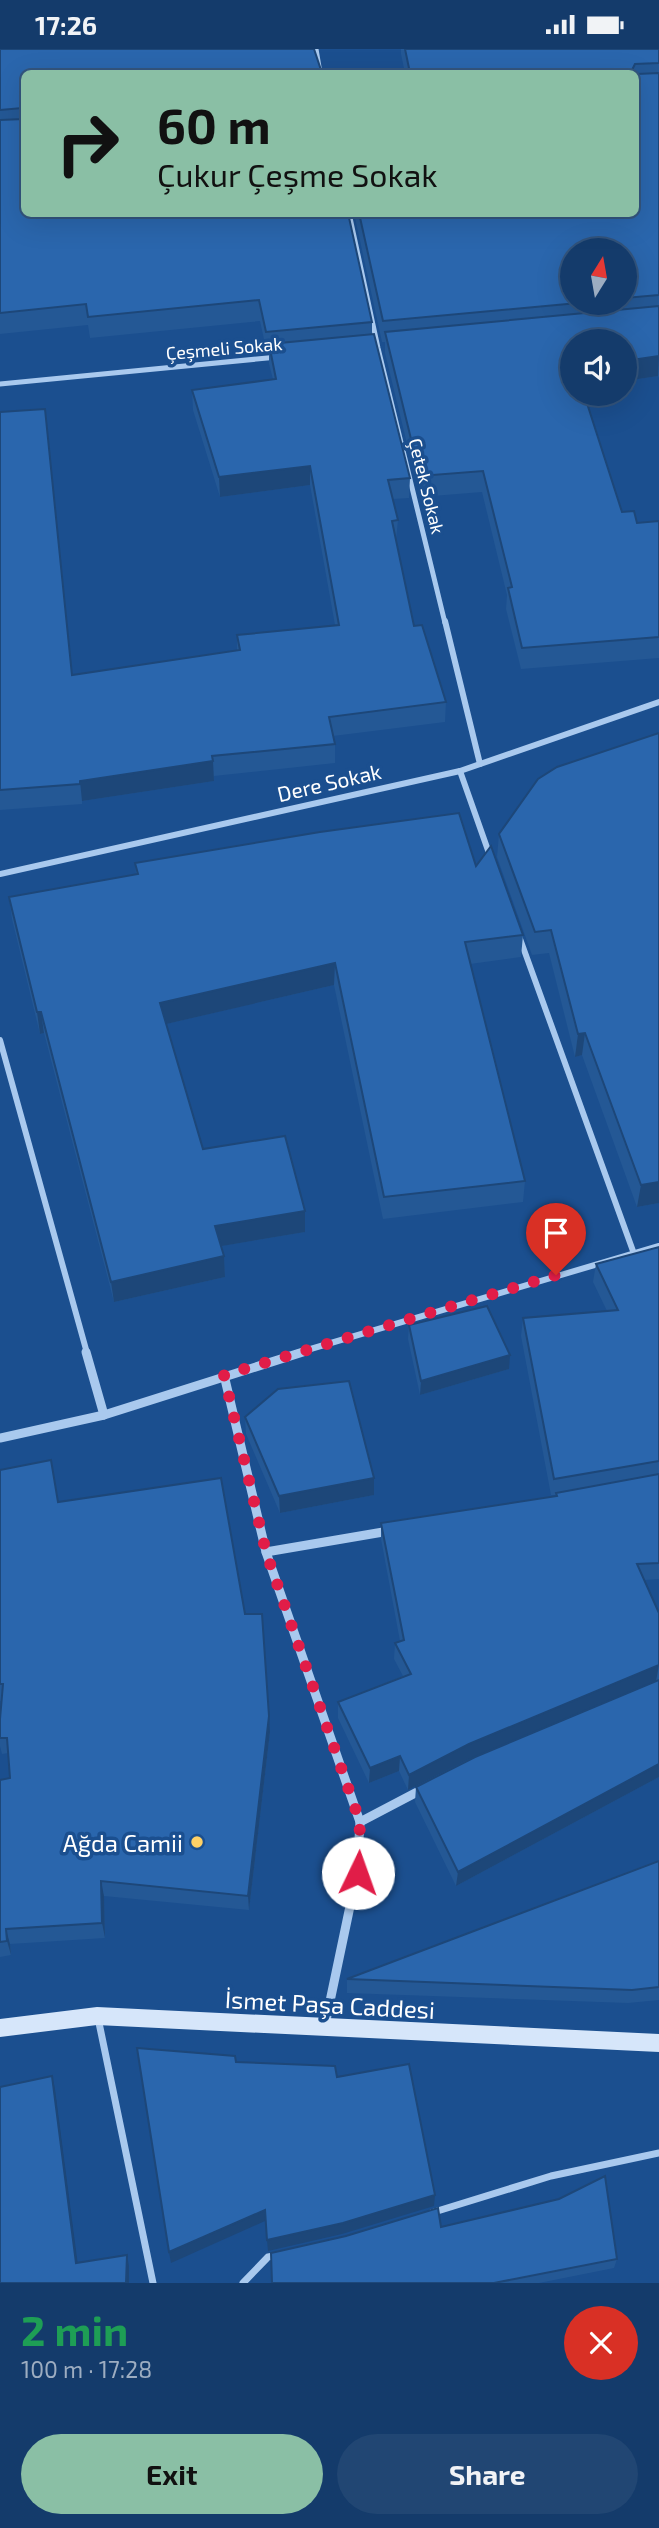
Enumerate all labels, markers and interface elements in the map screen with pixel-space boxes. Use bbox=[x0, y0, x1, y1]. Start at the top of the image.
text: 17:26 bbox=[35, 9, 97, 40]
text: 60 m bbox=[157, 95, 271, 154]
icon: right bbox=[42, 98, 133, 189]
text: Çukur Çeşme Sokak bbox=[157, 155, 438, 193]
north arrow bbox=[560, 238, 637, 315]
map controls bbox=[560, 238, 637, 406]
button: sound bbox=[560, 329, 637, 406]
street label: Çeşmeli Sokak bbox=[165, 332, 283, 365]
street label: Çetek Sokak bbox=[404, 436, 450, 536]
street label: Dere Sokak bbox=[275, 758, 384, 806]
pin bbox=[526, 1203, 586, 1275]
icon: arrive bbox=[537, 1214, 575, 1252]
place label: Ağda Camii bbox=[63, 1828, 183, 1857]
marker: Ağda Camii bbox=[189, 1834, 205, 1850]
position arrow bbox=[321, 1836, 395, 1910]
street label: İsmet Paşa Caddesi bbox=[224, 1984, 436, 2025]
text: 2 min bbox=[21, 2304, 128, 2354]
button: close bbox=[564, 2306, 638, 2380]
text: 100 m · 17:28 bbox=[21, 2355, 152, 2383]
button: Exit bbox=[21, 2434, 323, 2514]
button: Share bbox=[337, 2434, 638, 2514]

